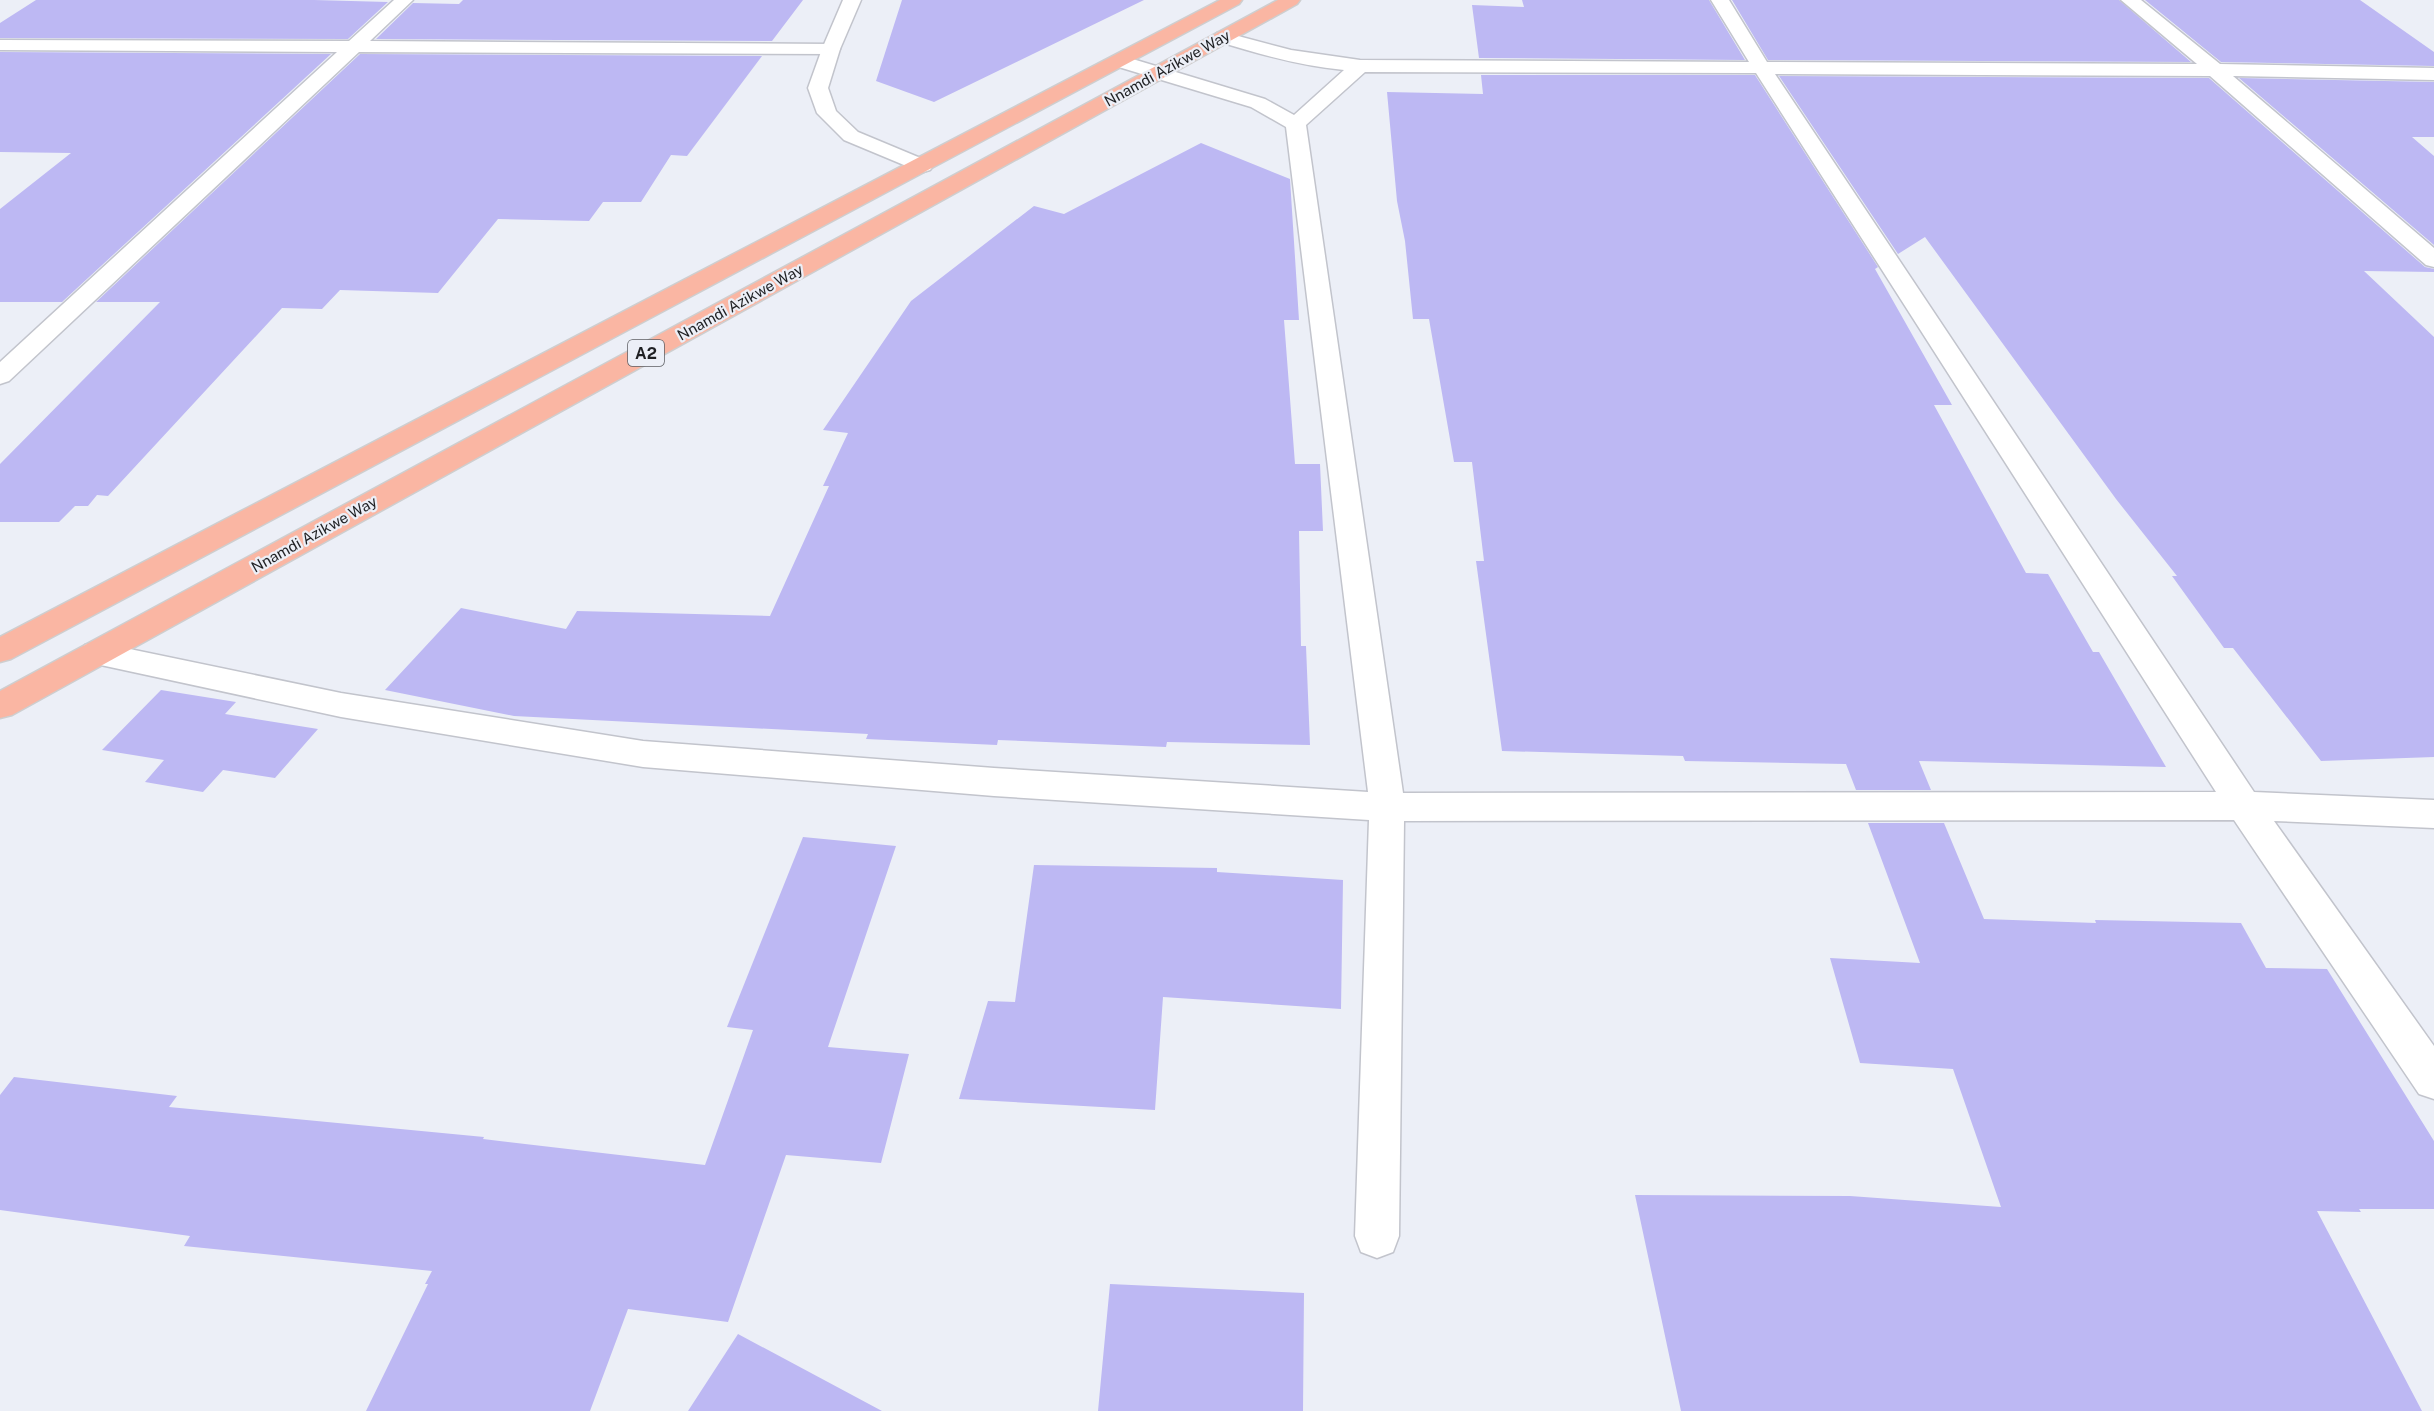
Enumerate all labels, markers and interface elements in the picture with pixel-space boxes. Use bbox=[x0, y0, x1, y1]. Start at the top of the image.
street label: Nnamdi Azikwe Way bbox=[1101, 26, 1233, 110]
street label: Nnamdi Azikwe Way bbox=[674, 260, 806, 344]
road number: A2 bbox=[628, 340, 664, 366]
street label: Nnamdi Azikwe Way bbox=[248, 492, 380, 576]

